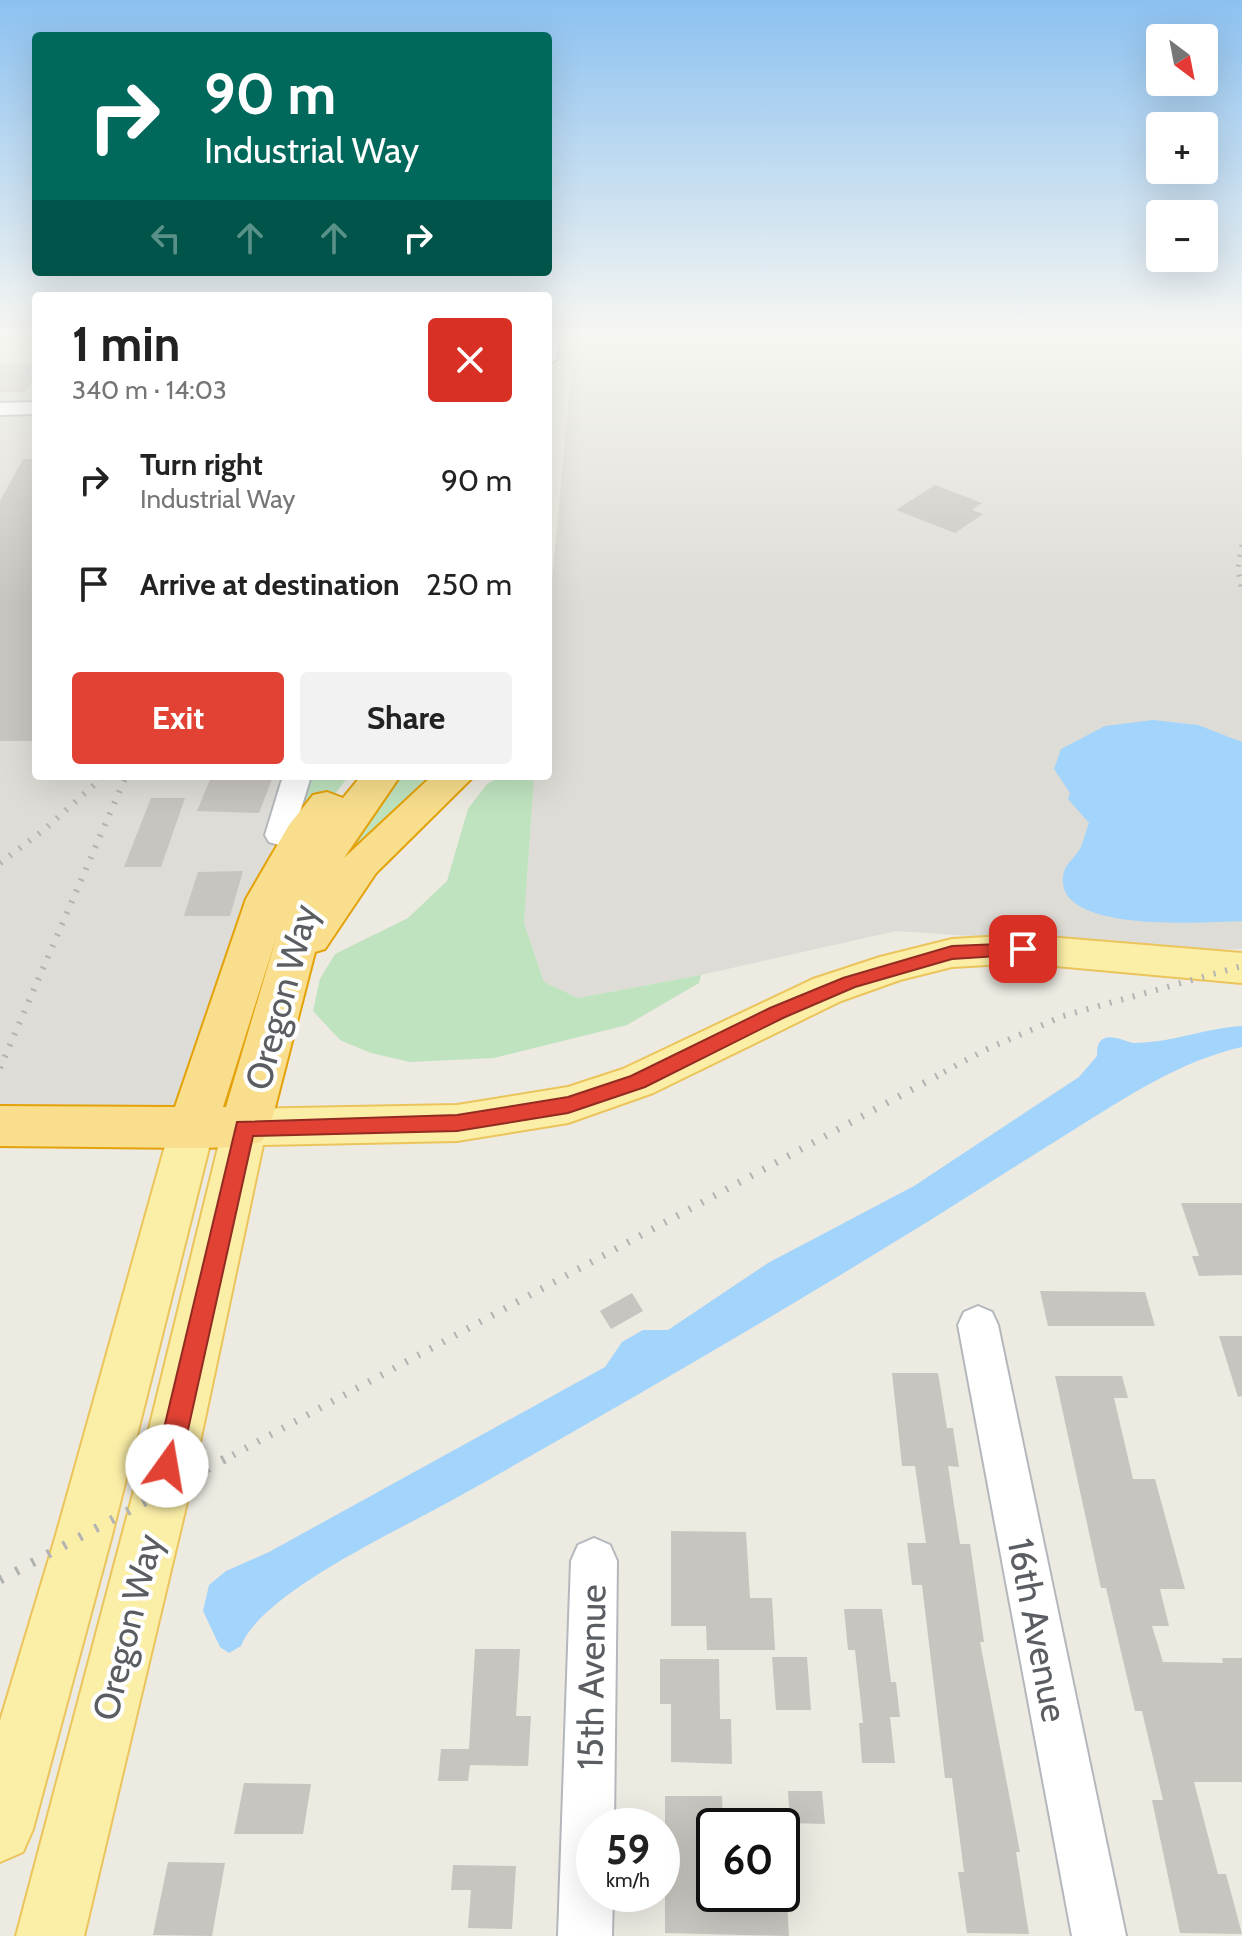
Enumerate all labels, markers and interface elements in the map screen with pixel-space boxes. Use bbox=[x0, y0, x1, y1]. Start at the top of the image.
north arrow bbox=[1146, 24, 1218, 96]
map controls bbox=[1146, 24, 1218, 272]
text: 90 m bbox=[204, 60, 336, 128]
icon: right bbox=[72, 64, 176, 168]
button: + bbox=[1146, 112, 1218, 184]
text: Industrial Way bbox=[204, 128, 419, 172]
button: − bbox=[1146, 200, 1218, 272]
icon: left bbox=[144, 216, 188, 260]
icon: ahead bbox=[228, 216, 272, 260]
icon: ahead bbox=[312, 216, 356, 260]
icon: right bbox=[396, 216, 440, 260]
text: 1 min bbox=[72, 315, 180, 373]
button: close bbox=[428, 318, 512, 402]
text: 340 m · 14:03 bbox=[72, 374, 227, 406]
text: Turn right bbox=[140, 446, 263, 483]
icon: right bbox=[72, 458, 116, 502]
text: 90 m bbox=[441, 462, 512, 499]
text: Industrial Way bbox=[140, 483, 295, 515]
icon: arrive bbox=[72, 562, 116, 606]
text: Arrive at destination bbox=[140, 566, 400, 603]
text: 250 m bbox=[426, 566, 512, 603]
button: Exit bbox=[72, 672, 284, 764]
button: Share bbox=[300, 672, 512, 764]
street label: Oregon Way bbox=[235, 899, 327, 1095]
pin bbox=[989, 915, 1057, 983]
icon: arrive bbox=[1001, 927, 1045, 971]
position arrow bbox=[125, 1424, 209, 1508]
street label: Oregon Way bbox=[83, 1529, 171, 1725]
street label: 16th Avenue bbox=[999, 1534, 1077, 1726]
street label: 15th Avenue bbox=[567, 1584, 615, 1770]
speed limit sign: 60 bbox=[696, 1808, 800, 1912]
text: 59 bbox=[606, 1825, 650, 1874]
text: km/h bbox=[606, 1868, 650, 1892]

